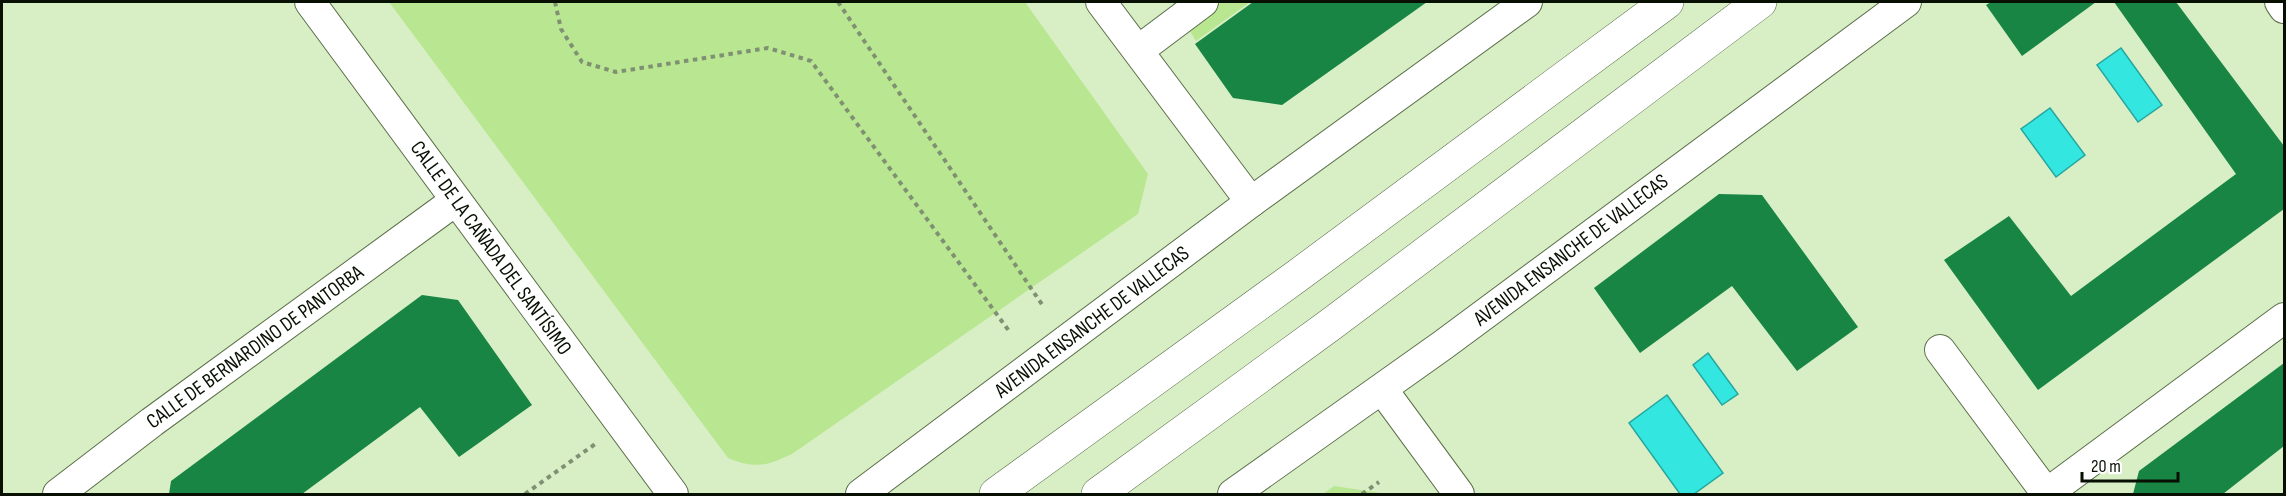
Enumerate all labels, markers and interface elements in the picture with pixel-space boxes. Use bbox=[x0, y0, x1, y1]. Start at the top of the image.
street label: CALLE DE LA CAÑADA DEL SANTÍSIMO bbox=[405, 136, 577, 360]
street label: AVENIDA ENSANCHE DE VALLECAS bbox=[1468, 169, 1673, 332]
street label: AVENIDA ENSANCHE DE VALLECAS bbox=[989, 241, 1194, 404]
street label: CALLE DE BERNARDINO DE PANTORBA bbox=[142, 259, 369, 434]
scale bar bbox=[2082, 445, 2178, 483]
text: 20 m bbox=[2091, 456, 2121, 477]

